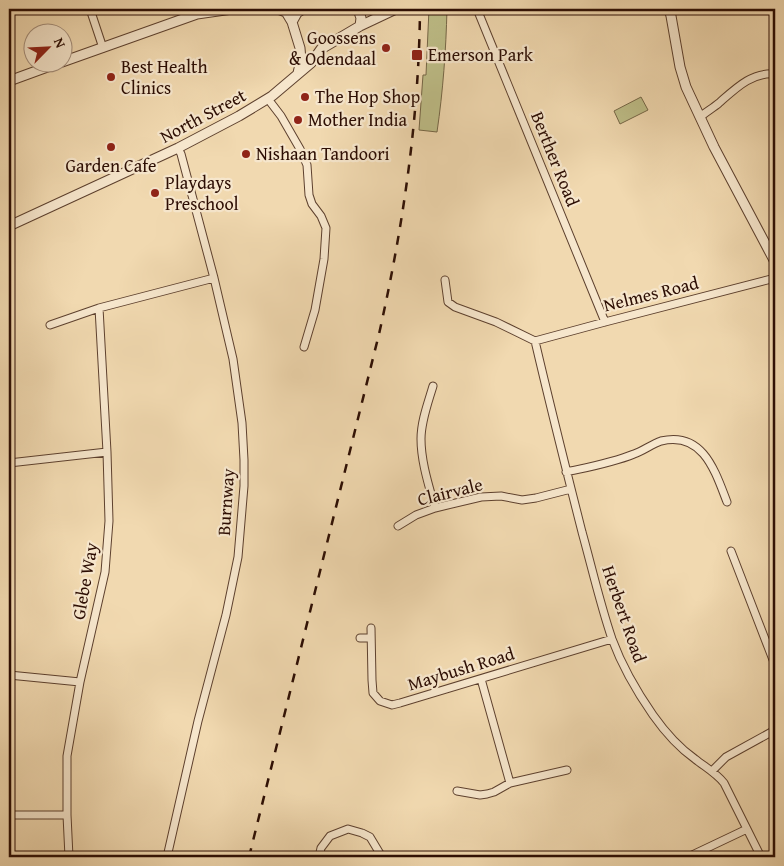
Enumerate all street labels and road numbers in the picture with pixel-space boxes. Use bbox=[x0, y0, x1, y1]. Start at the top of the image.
street label: North Street bbox=[155, 81, 251, 150]
street label: Berther Road bbox=[524, 107, 587, 211]
street label: Nelmes Road bbox=[600, 269, 702, 318]
street label: Burnway bbox=[210, 467, 241, 537]
street label: Clairvale bbox=[414, 470, 485, 513]
street label: Glebe Way bbox=[64, 540, 105, 622]
street label: Herbert Road bbox=[595, 562, 654, 666]
street label: Maybush Road bbox=[404, 639, 518, 698]

